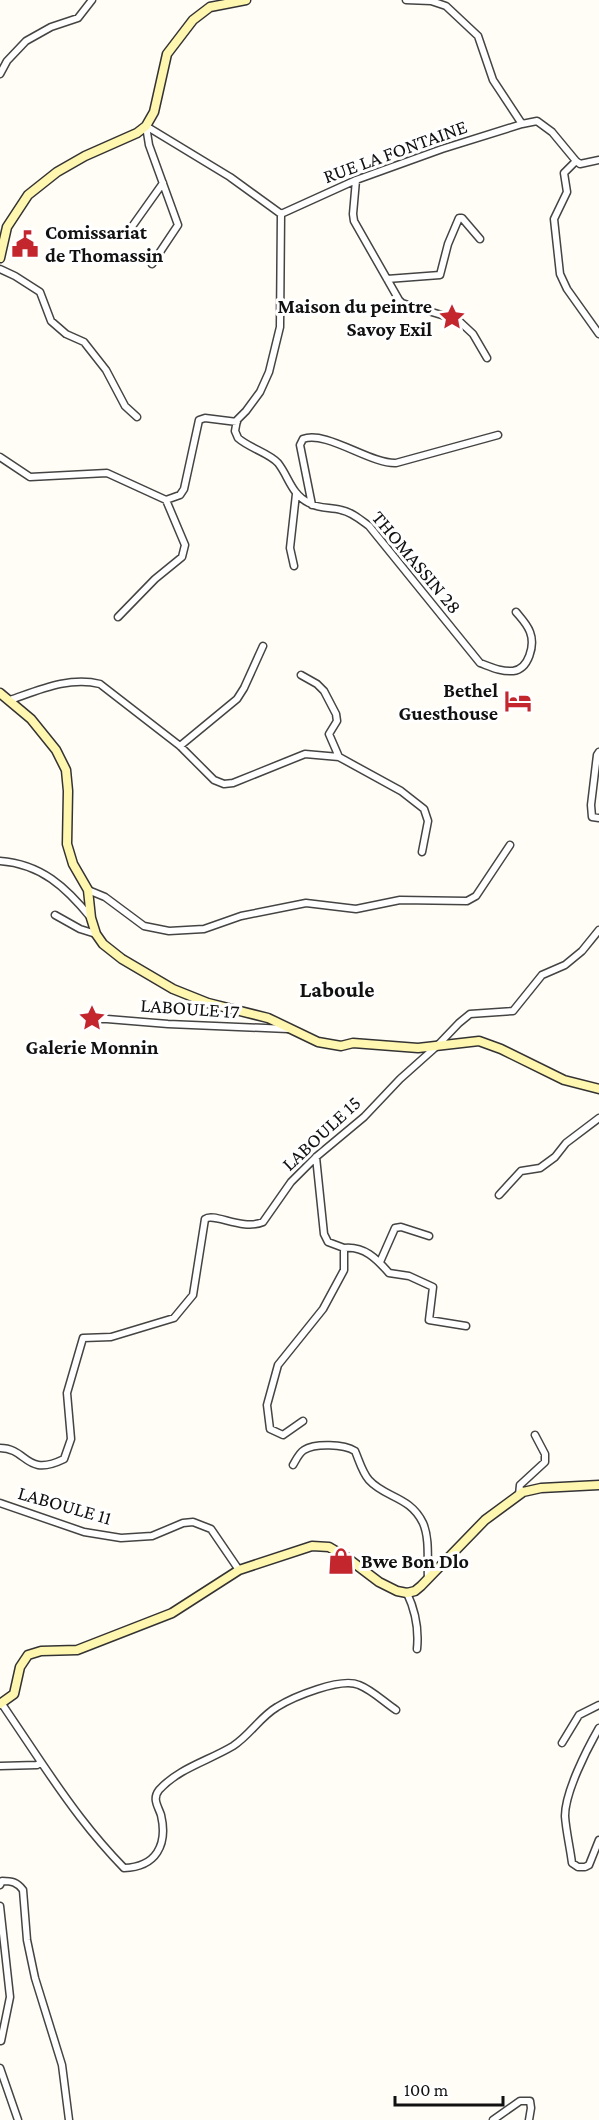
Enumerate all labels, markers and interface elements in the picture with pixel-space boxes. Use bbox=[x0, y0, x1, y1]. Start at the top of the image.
street label: RUE LA FONTAINE bbox=[320, 115, 470, 187]
place label: Comissariat de Thomassin bbox=[45, 221, 164, 266]
public building icon: Comissariat de Thomassin bbox=[10, 229, 40, 259]
place label: Maison du peintre Savoy Exil bbox=[277, 295, 432, 340]
place icon: Maison du peintre Savoy Exil bbox=[437, 302, 467, 332]
street label: THOMASSIN 28 bbox=[368, 506, 466, 618]
place label: Bethel Guesthouse bbox=[398, 679, 498, 724]
hotel icon: Bethel Guesthouse bbox=[503, 686, 533, 716]
district label: Laboule bbox=[299, 977, 375, 1002]
street label: LABOULE 17 bbox=[140, 994, 240, 1022]
place icon: Galerie Monnin bbox=[77, 1003, 107, 1033]
place label: Galerie Monnin bbox=[26, 1036, 159, 1058]
street label: LABOULE 15 bbox=[277, 1091, 365, 1175]
street label: LABOULE 11 bbox=[16, 1481, 114, 1529]
shop icon: Bwe Bon Dlo bbox=[326, 1546, 356, 1576]
place label: Bwe Bon Dlo bbox=[361, 1550, 469, 1572]
scale bar bbox=[395, 2069, 503, 2107]
text: 100 m bbox=[404, 2080, 449, 2100]

